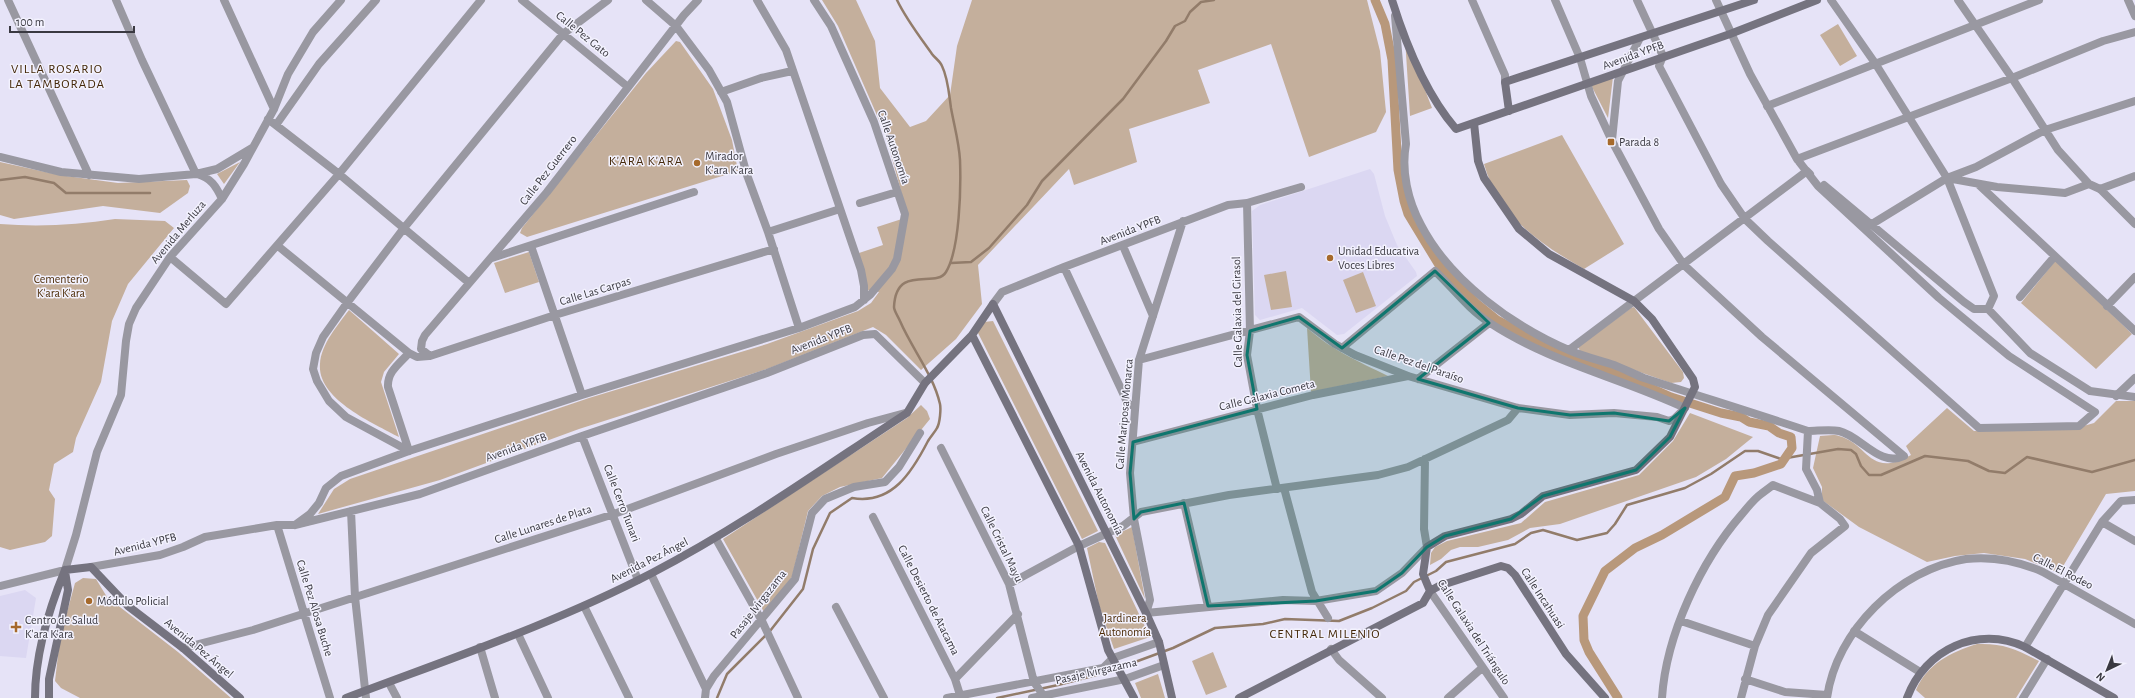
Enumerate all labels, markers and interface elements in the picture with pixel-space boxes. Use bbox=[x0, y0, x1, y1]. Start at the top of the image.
scale bar bbox=[10, 8, 134, 34]
street label: Calle Pez Gato bbox=[554, 9, 612, 59]
text: 100 m bbox=[16, 16, 44, 28]
street label: Avenida YPFB bbox=[1601, 38, 1665, 72]
district label: VILLA ROSARIO LA TAMBORADA bbox=[9, 63, 105, 91]
street label: Calle Autonomía bbox=[876, 108, 912, 186]
street label: Calle Pez Guerrero bbox=[517, 133, 579, 207]
place label: Parada 8 bbox=[1619, 136, 1659, 148]
marker: Parada 8 bbox=[1606, 137, 1616, 147]
place label: Mirador K'ara K'ara bbox=[705, 150, 754, 176]
district label: K'ARA K'ARA bbox=[609, 155, 683, 168]
marker: Mirador K'ara K'ara bbox=[692, 158, 702, 168]
street label: Avenida Merluza bbox=[148, 198, 208, 266]
street label: Avenida YPFB bbox=[1098, 213, 1162, 247]
place label: Unidad Educativa Voces Libres bbox=[1338, 245, 1420, 271]
marker: Unidad Educativa Voces Libres bbox=[1325, 253, 1335, 263]
street label: Calle Galaxia del Girasol bbox=[1230, 256, 1244, 368]
park label: Cementerio K'ara K'ara bbox=[34, 273, 88, 299]
street label: Calle Las Carpas bbox=[558, 274, 632, 308]
street label: Avenida YPFB bbox=[789, 322, 853, 356]
street label: Calle Pez del Paraíso bbox=[1373, 343, 1465, 385]
street label: Calle Mariposa Monarca bbox=[1113, 358, 1135, 470]
street label: Calle Galaxia Cometa bbox=[1218, 377, 1317, 413]
street label: Avenida YPFB bbox=[484, 430, 548, 464]
street label: Avenida Autonomía bbox=[1074, 449, 1126, 537]
street label: Calle Cerro Tunari bbox=[602, 463, 642, 543]
street label: Calle Lunares de Plata bbox=[493, 502, 594, 545]
street label: Calle Cristal Mayu bbox=[978, 504, 1026, 584]
street label: Avenida YPFB bbox=[112, 530, 178, 558]
street label: Avenida Pez Ángel bbox=[608, 534, 690, 585]
street label: Calle Desierto de Atacama bbox=[896, 543, 962, 657]
street label: Calle El Rodeo bbox=[2031, 551, 2095, 591]
street label: Calle Pez Alosa Buche bbox=[295, 558, 335, 658]
street label: Calle Incahuasi bbox=[1519, 565, 1567, 631]
street label: Pasaje Ivirgazama bbox=[728, 567, 790, 641]
street label: Calle Galaxia del Triángulo bbox=[1435, 577, 1513, 687]
place label: Módulo Policial bbox=[97, 595, 169, 607]
marker: Módulo Policial bbox=[84, 596, 94, 606]
park label: Jardinera Autonomía bbox=[1099, 612, 1152, 638]
place label: Centro de Salud K'ara K'ara bbox=[25, 614, 98, 640]
street label: Avenida Pez Ángel bbox=[162, 615, 236, 680]
marker: Centro de Salud K'ara K'ara bbox=[10, 621, 22, 633]
district label: CENTRAL MILENIO bbox=[1269, 628, 1381, 641]
north arrow bbox=[2087, 650, 2127, 690]
street label: Pasaje Ivirgazama bbox=[1054, 656, 1139, 687]
text: N bbox=[2094, 670, 2107, 684]

